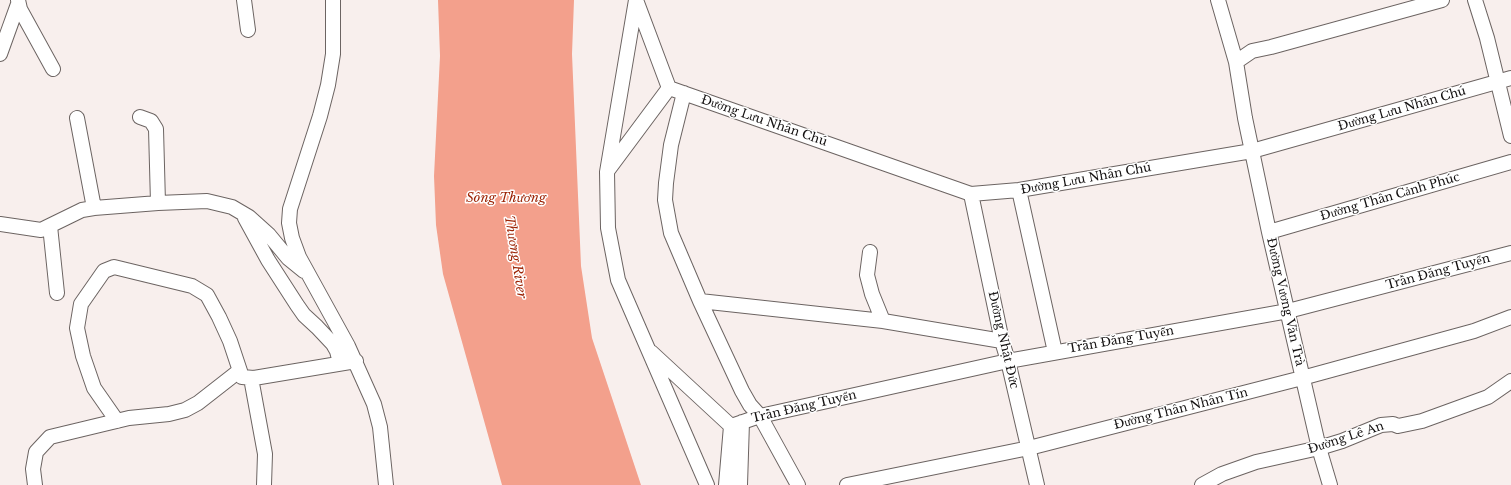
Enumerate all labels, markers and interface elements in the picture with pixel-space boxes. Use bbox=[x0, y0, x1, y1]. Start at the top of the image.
street label: Đường Lưu Nhân Chú bbox=[1336, 84, 1468, 134]
street label: Đường Lưu Nhân Chú bbox=[699, 93, 829, 149]
street label: Đường Lưu Nhân Chú bbox=[1020, 160, 1152, 198]
street label: Đường Thân Cảnh Phúc bbox=[1319, 170, 1461, 224]
water label: Sông Thương bbox=[466, 190, 546, 206]
water label: Thương River bbox=[501, 214, 529, 300]
street label: Đường Vương Văn Trà bbox=[1263, 236, 1307, 368]
street label: Trần Đăng Tuyển bbox=[1384, 251, 1492, 293]
street label: Đường Nhật Đức bbox=[985, 290, 1021, 390]
street label: Trần Đăng Tuyển bbox=[1067, 324, 1175, 356]
street label: Đường Thân Nhân Tín bbox=[1112, 385, 1250, 433]
street label: Trần Đăng Tuyển bbox=[750, 388, 858, 426]
street label: Đường Lê An bbox=[1306, 419, 1386, 457]

